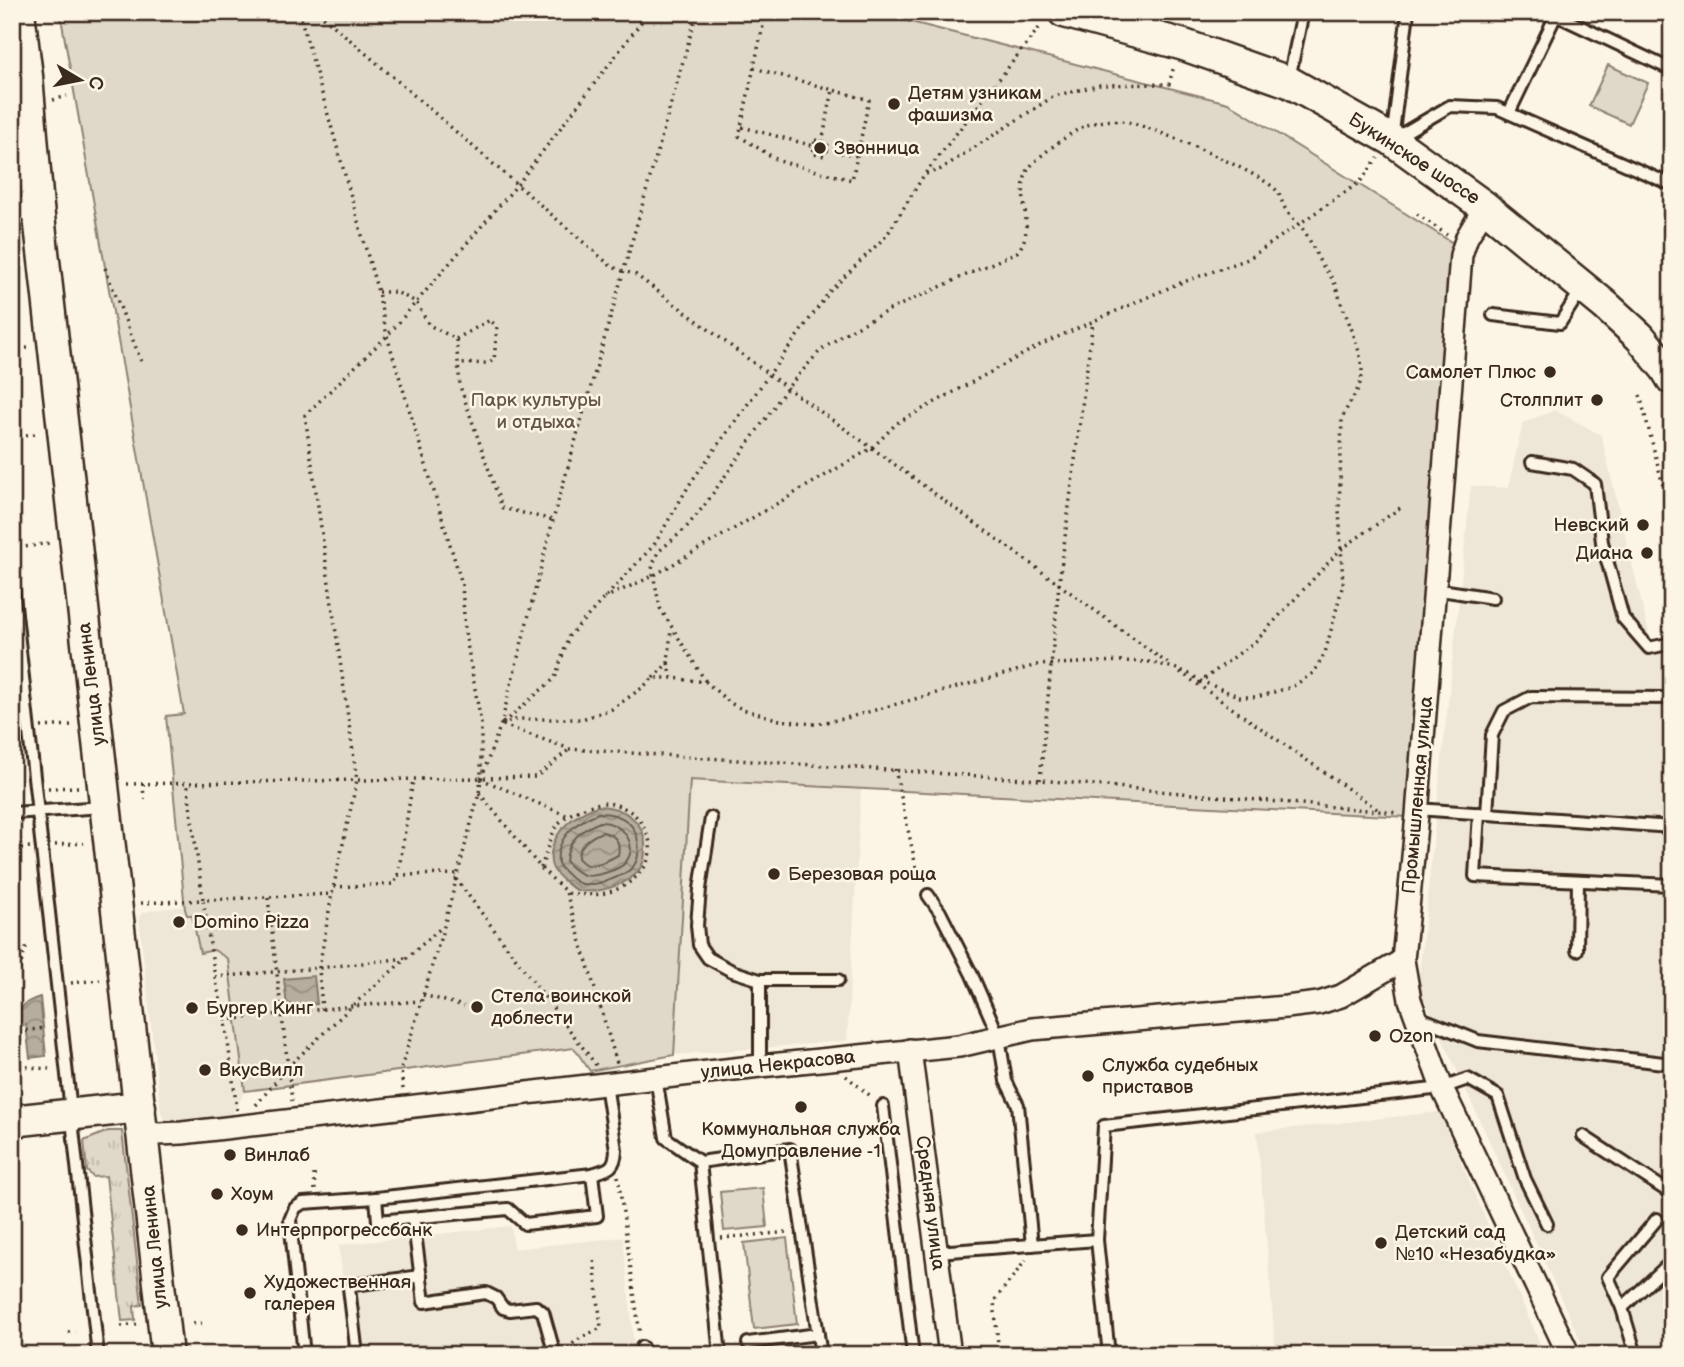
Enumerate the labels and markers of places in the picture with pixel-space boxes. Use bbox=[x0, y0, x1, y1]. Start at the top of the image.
place label: Детям узникам фашизма bbox=[908, 82, 1042, 127]
marker: Детям узникам фашизма bbox=[886, 96, 902, 112]
place label: Звонница bbox=[834, 137, 920, 160]
marker: Звонница bbox=[812, 140, 828, 156]
place label: Самолет Плюс bbox=[1406, 361, 1537, 384]
marker: Самолет Плюс bbox=[1542, 364, 1558, 380]
place label: Столплит bbox=[1500, 389, 1583, 412]
marker: Столплит bbox=[1589, 392, 1605, 408]
place label: Невский bbox=[1553, 514, 1629, 537]
marker: Невский bbox=[1635, 517, 1651, 533]
place label: Диана bbox=[1576, 542, 1633, 565]
marker: Диана bbox=[1639, 545, 1655, 561]
place label: Березовая роща bbox=[788, 863, 936, 886]
marker: Березовая роща bbox=[766, 866, 782, 882]
place label: Domino Pizza bbox=[193, 911, 309, 934]
marker: Domino Pizza bbox=[171, 914, 187, 930]
place label: Стела воинской доблести bbox=[491, 985, 632, 1030]
place label: Бургер Кинг bbox=[206, 997, 314, 1020]
marker: Стела воинской доблести bbox=[469, 999, 485, 1015]
marker: Бургер Кинг bbox=[184, 1000, 200, 1016]
place label: Ozon bbox=[1389, 1025, 1434, 1048]
marker: Ozon bbox=[1367, 1028, 1383, 1044]
place label: Служба судебных приставов bbox=[1102, 1054, 1258, 1099]
place label: ВкусВилл bbox=[219, 1059, 304, 1082]
marker: ВкусВилл bbox=[197, 1062, 213, 1078]
marker: Служба судебных приставов bbox=[1080, 1068, 1096, 1084]
marker: Коммунальная служба Домуправление -1 bbox=[793, 1099, 809, 1115]
place label: Коммунальная служба Домуправление -1 bbox=[701, 1118, 901, 1163]
place label: Винлаб bbox=[244, 1144, 310, 1167]
marker: Винлаб bbox=[222, 1147, 238, 1163]
place label: Хоум bbox=[231, 1183, 274, 1206]
marker: Хоум bbox=[209, 1186, 225, 1202]
place label: Интерпрогрессбанк bbox=[256, 1219, 432, 1242]
place label: Детский сад №10 «Незабудка» bbox=[1395, 1221, 1556, 1266]
marker: Интерпрогрессбанк bbox=[234, 1222, 250, 1238]
marker: Детский сад №10 «Незабудка» bbox=[1373, 1235, 1389, 1251]
place label: Художественная галерея bbox=[264, 1271, 411, 1316]
marker: Художественная галерея bbox=[242, 1285, 258, 1301]

